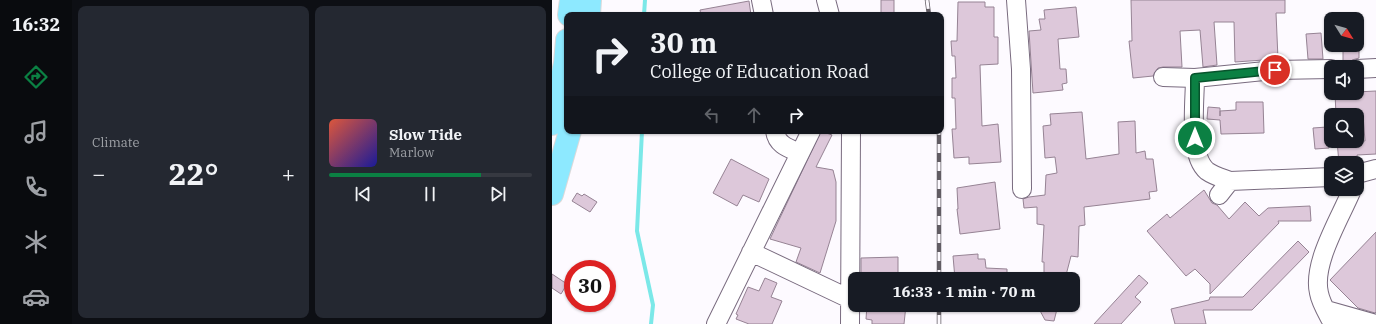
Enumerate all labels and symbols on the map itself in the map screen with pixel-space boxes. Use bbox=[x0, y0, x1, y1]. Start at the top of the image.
north arrow bbox=[1324, 12, 1364, 52]
pin bbox=[1258, 53, 1292, 87]
position arrow bbox=[1174, 117, 1216, 159]
speed limit sign: 30 bbox=[564, 260, 616, 312]

